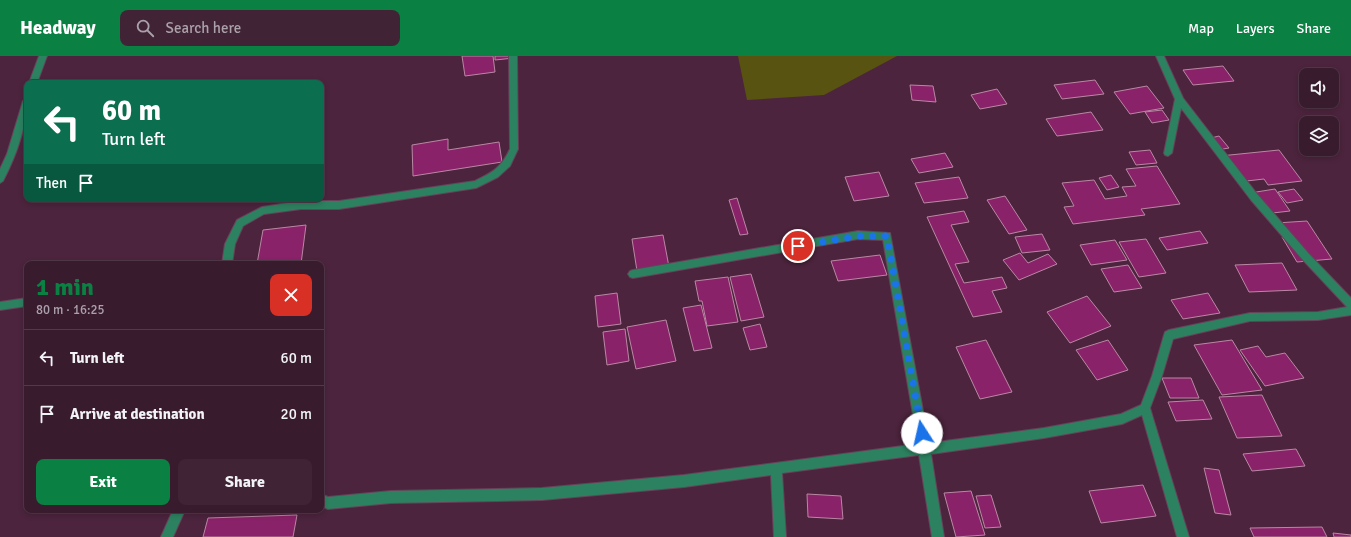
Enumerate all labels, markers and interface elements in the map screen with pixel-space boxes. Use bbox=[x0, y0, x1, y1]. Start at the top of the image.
search box bbox=[120, 10, 400, 46]
text: Headway bbox=[20, 16, 96, 40]
icon: search bbox=[134, 17, 156, 39]
text: Search here bbox=[166, 19, 241, 37]
text: Map bbox=[1188, 20, 1214, 37]
text: Layers bbox=[1236, 20, 1275, 37]
text: Share bbox=[1297, 20, 1331, 37]
map controls bbox=[1299, 68, 1339, 156]
button: sound bbox=[1299, 68, 1339, 108]
text: 60 m bbox=[102, 94, 161, 128]
icon: left bbox=[36, 96, 88, 148]
button: layers bbox=[1299, 116, 1339, 156]
text: Turn left bbox=[102, 128, 165, 150]
icon: arrive bbox=[75, 172, 97, 194]
text: Then bbox=[36, 174, 67, 192]
pin bbox=[781, 229, 815, 263]
icon: arrive bbox=[787, 235, 809, 257]
text: 1 min bbox=[36, 272, 94, 302]
button: close bbox=[270, 274, 312, 316]
text: 80 m · 16:25 bbox=[36, 302, 105, 318]
icon: left bbox=[36, 347, 58, 369]
text: Turn left bbox=[70, 349, 124, 367]
text: 60 m bbox=[281, 349, 312, 367]
icon: arrive bbox=[36, 403, 58, 425]
text: Arrive at destination bbox=[70, 405, 205, 423]
text: 20 m bbox=[281, 405, 312, 423]
position arrow bbox=[901, 412, 943, 454]
button: Exit bbox=[36, 459, 170, 505]
button: Share bbox=[178, 459, 312, 505]

